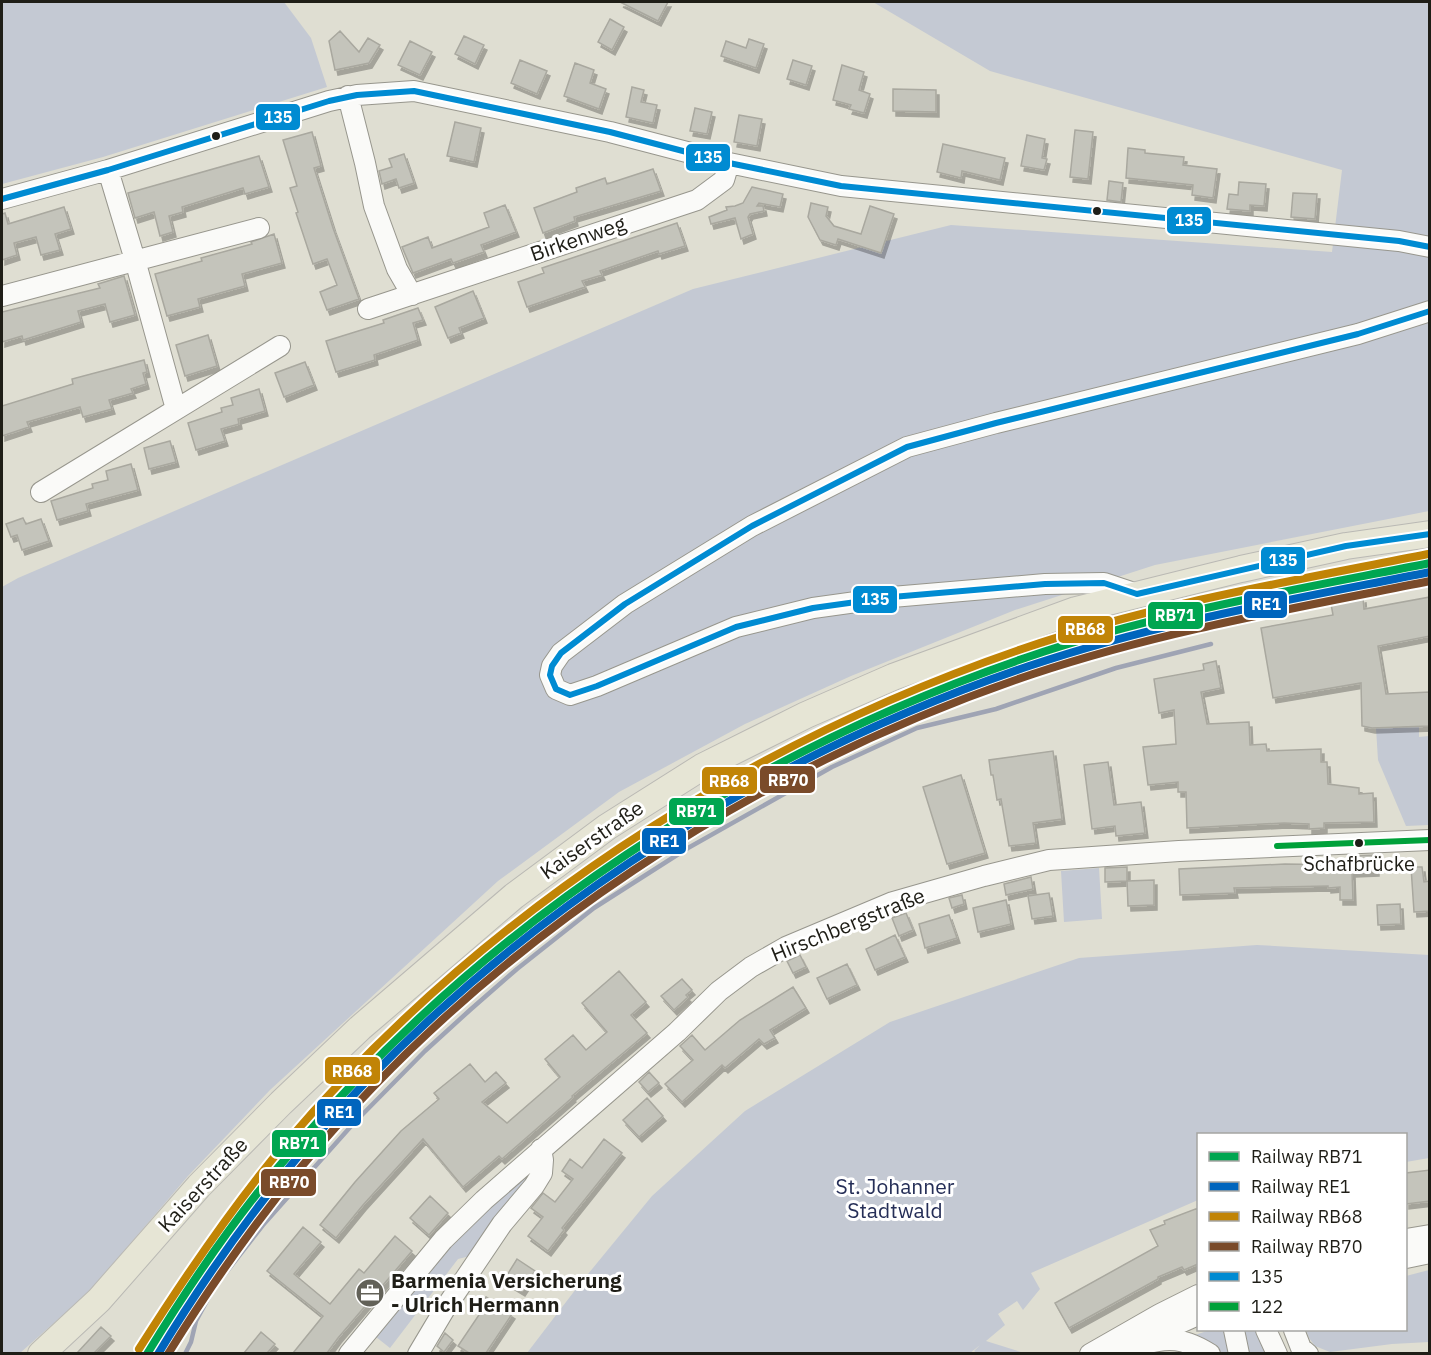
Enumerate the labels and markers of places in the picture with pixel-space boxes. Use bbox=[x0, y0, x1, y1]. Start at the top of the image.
unlabelled marker bbox=[210, 130, 222, 142]
unlabelled marker bbox=[1091, 205, 1103, 217]
marker: Schafbrücke bbox=[1353, 837, 1365, 849]
place label: Schafbrücke bbox=[1303, 850, 1415, 877]
place label: Barmenia Versicherung - Ulrich Hermann bbox=[391, 1266, 622, 1318]
office icon: Barmenia Versicherung - Ulrich Hermann bbox=[354, 1277, 386, 1309]

